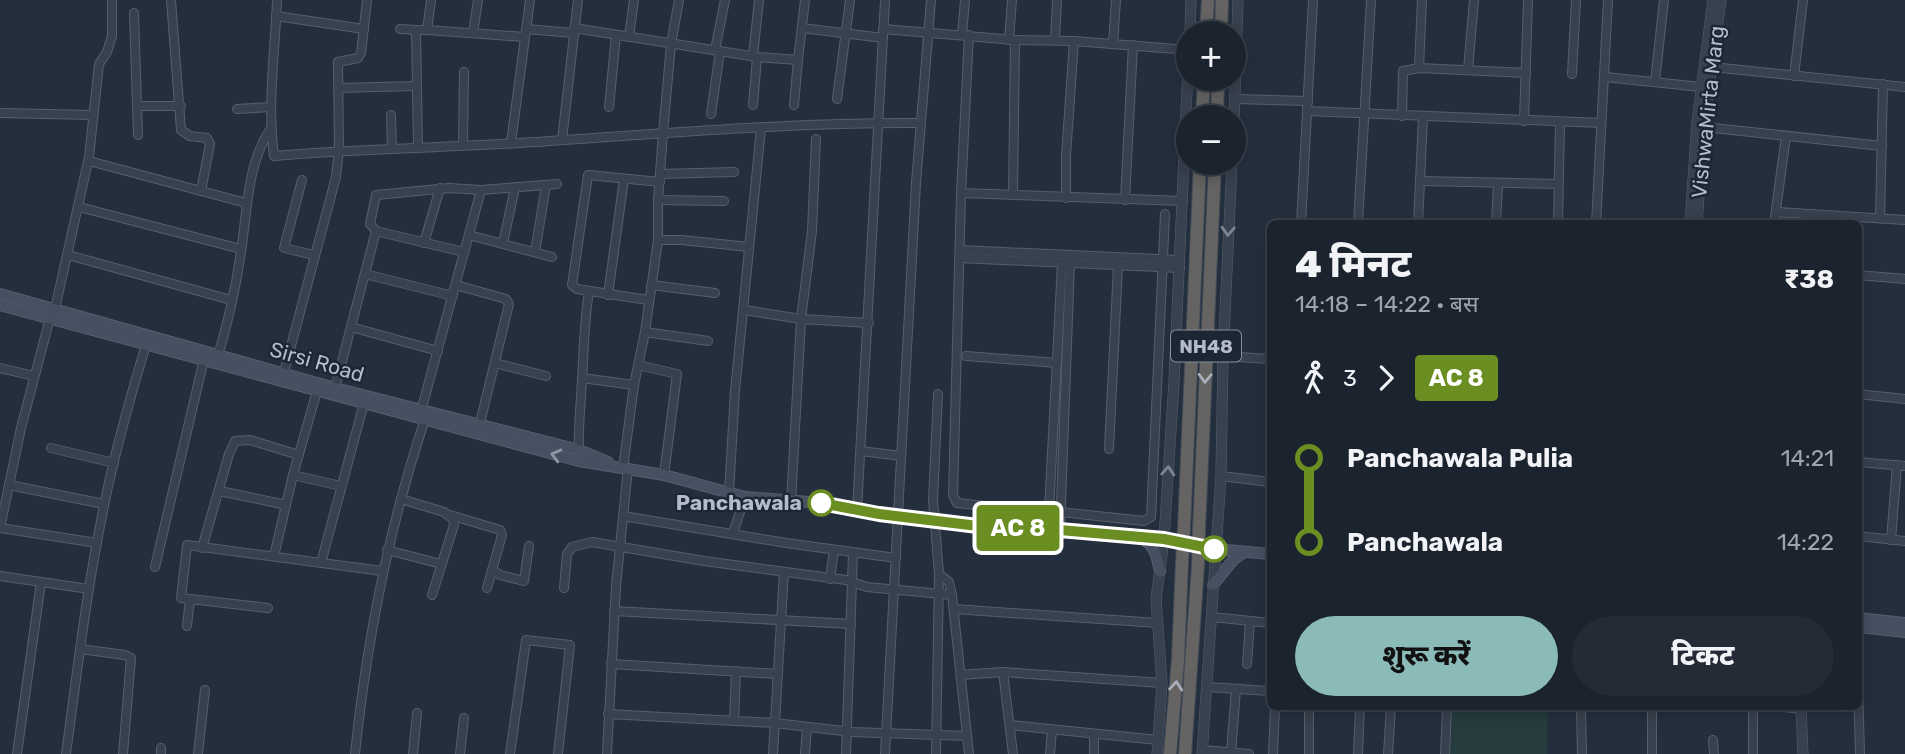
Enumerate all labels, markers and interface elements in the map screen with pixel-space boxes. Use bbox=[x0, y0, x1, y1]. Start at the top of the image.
map controls bbox=[1176, 21, 1246, 175]
button: + bbox=[1176, 21, 1246, 91]
street label: VishwaMirta Marg bbox=[1686, 24, 1729, 200]
button: − bbox=[1176, 105, 1246, 175]
one-way arrow bbox=[1221, 226, 1236, 237]
text: 4 मिनट bbox=[1295, 241, 1411, 287]
text: ₹38 bbox=[1784, 264, 1834, 295]
text: 14:18 – 14:22 · बस bbox=[1295, 290, 1479, 318]
road number: NH48 bbox=[1171, 330, 1241, 362]
street label: Sirsi Road bbox=[267, 336, 367, 387]
icon: walk bbox=[1295, 359, 1333, 397]
icon: forward bbox=[1367, 359, 1405, 397]
text: 3 bbox=[1343, 364, 1357, 392]
text: AC 8 bbox=[1429, 364, 1484, 392]
one-way arrow bbox=[1198, 373, 1213, 384]
text: Panchawala Pulia bbox=[1347, 443, 1573, 474]
text: 14:21 bbox=[1781, 444, 1834, 472]
one-way arrow bbox=[551, 449, 563, 464]
one-way arrow bbox=[1160, 465, 1175, 476]
place label: Panchawala bbox=[676, 490, 802, 515]
marker: Panchawala bbox=[808, 490, 834, 516]
line badge: AC 8 bbox=[969, 505, 1067, 551]
text: AC 8 bbox=[990, 514, 1046, 542]
text: Panchawala bbox=[1347, 527, 1503, 558]
text: 14:22 bbox=[1777, 528, 1834, 556]
unlabelled marker bbox=[1201, 536, 1227, 562]
button: शुरू करें bbox=[1295, 616, 1558, 696]
button: टिकट bbox=[1572, 616, 1834, 696]
one-way arrow bbox=[1168, 680, 1183, 691]

